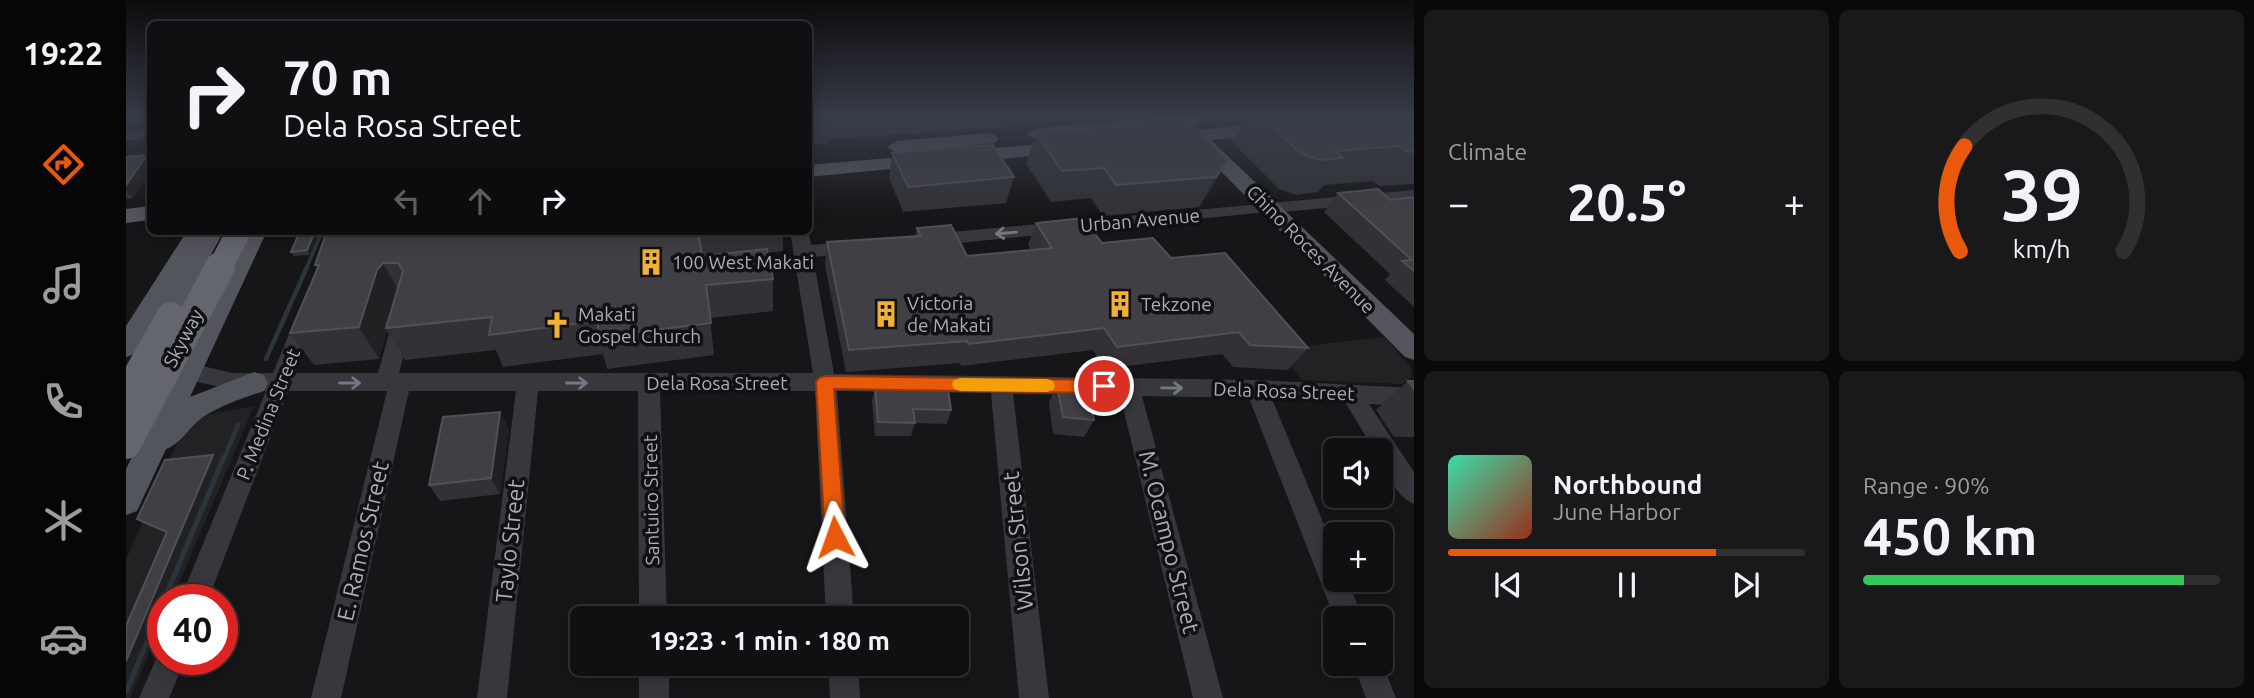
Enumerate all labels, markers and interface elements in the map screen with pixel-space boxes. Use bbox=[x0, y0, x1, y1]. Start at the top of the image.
text: 19:22 bbox=[23, 35, 103, 71]
icon: right bbox=[168, 49, 259, 140]
text: 70 m bbox=[283, 49, 392, 104]
text: Dela Rosa Street bbox=[283, 107, 521, 143]
text: Climate bbox=[1448, 139, 1527, 164]
icon: directions bbox=[39, 140, 88, 189]
text: 39 bbox=[2000, 154, 2083, 236]
text: 20.5° bbox=[1567, 173, 1686, 231]
street label: Chino Roces Avenue bbox=[1242, 180, 1380, 318]
icon: left bbox=[388, 182, 426, 220]
icon: ahead bbox=[461, 182, 499, 220]
icon: right bbox=[534, 182, 572, 220]
text: − bbox=[1448, 182, 1469, 224]
text: + bbox=[1784, 182, 1805, 224]
street label: Urban Avenue bbox=[1079, 204, 1201, 236]
one-way arrow bbox=[995, 227, 1018, 240]
text: km/h bbox=[2013, 235, 2070, 263]
building icon: 100 West Makati bbox=[636, 247, 666, 277]
place label: 100 West Makati bbox=[672, 251, 814, 273]
icon: music bbox=[39, 259, 88, 308]
building icon: Tekzone bbox=[1105, 289, 1135, 319]
place label: Victoria de Makati bbox=[907, 292, 991, 336]
place label: Tekzone bbox=[1141, 293, 1212, 315]
building icon: Victoria de Makati bbox=[871, 299, 901, 329]
place label: Makati Gospel Church bbox=[578, 303, 701, 347]
street label: Skyway bbox=[159, 305, 207, 371]
church icon: Makati Gospel Church bbox=[542, 310, 572, 340]
street label: P. Medina Street bbox=[232, 345, 305, 483]
pin bbox=[1074, 356, 1134, 416]
icon: arrive bbox=[1085, 367, 1123, 405]
street label: Dela Rosa Street bbox=[646, 372, 788, 394]
one-way arrow bbox=[338, 376, 361, 390]
one-way arrow bbox=[566, 376, 589, 390]
icon: phone bbox=[39, 377, 88, 426]
street label: Dela Rosa Street bbox=[1213, 378, 1356, 404]
one-way arrow bbox=[1161, 381, 1184, 394]
street label: Santuico Street bbox=[639, 434, 663, 566]
map controls bbox=[1323, 438, 1393, 676]
button: sound bbox=[1323, 438, 1393, 508]
street label: M. Ocampo Street bbox=[1135, 448, 1204, 636]
street label: E. Ramos Street bbox=[332, 459, 393, 623]
street label: Wilson Street bbox=[998, 470, 1037, 612]
text: Northbound bbox=[1553, 470, 1702, 499]
text: Range · 90% bbox=[1863, 473, 1990, 498]
street label: Taylo Street bbox=[491, 478, 528, 604]
icon: climate bbox=[39, 496, 88, 545]
text: June Harbor bbox=[1553, 499, 1681, 524]
position arrow bbox=[798, 500, 872, 574]
text: 450 km bbox=[1863, 507, 2037, 565]
button: + bbox=[1323, 522, 1393, 592]
icon: previous bbox=[1489, 566, 1527, 604]
icon: pause bbox=[1608, 566, 1646, 604]
icon: next bbox=[1727, 566, 1765, 604]
speed limit sign: 40 bbox=[147, 584, 238, 675]
button: − bbox=[1323, 606, 1393, 676]
icon: car bbox=[39, 614, 88, 663]
text: 19:23 · 1 min · 180 m bbox=[649, 626, 890, 655]

